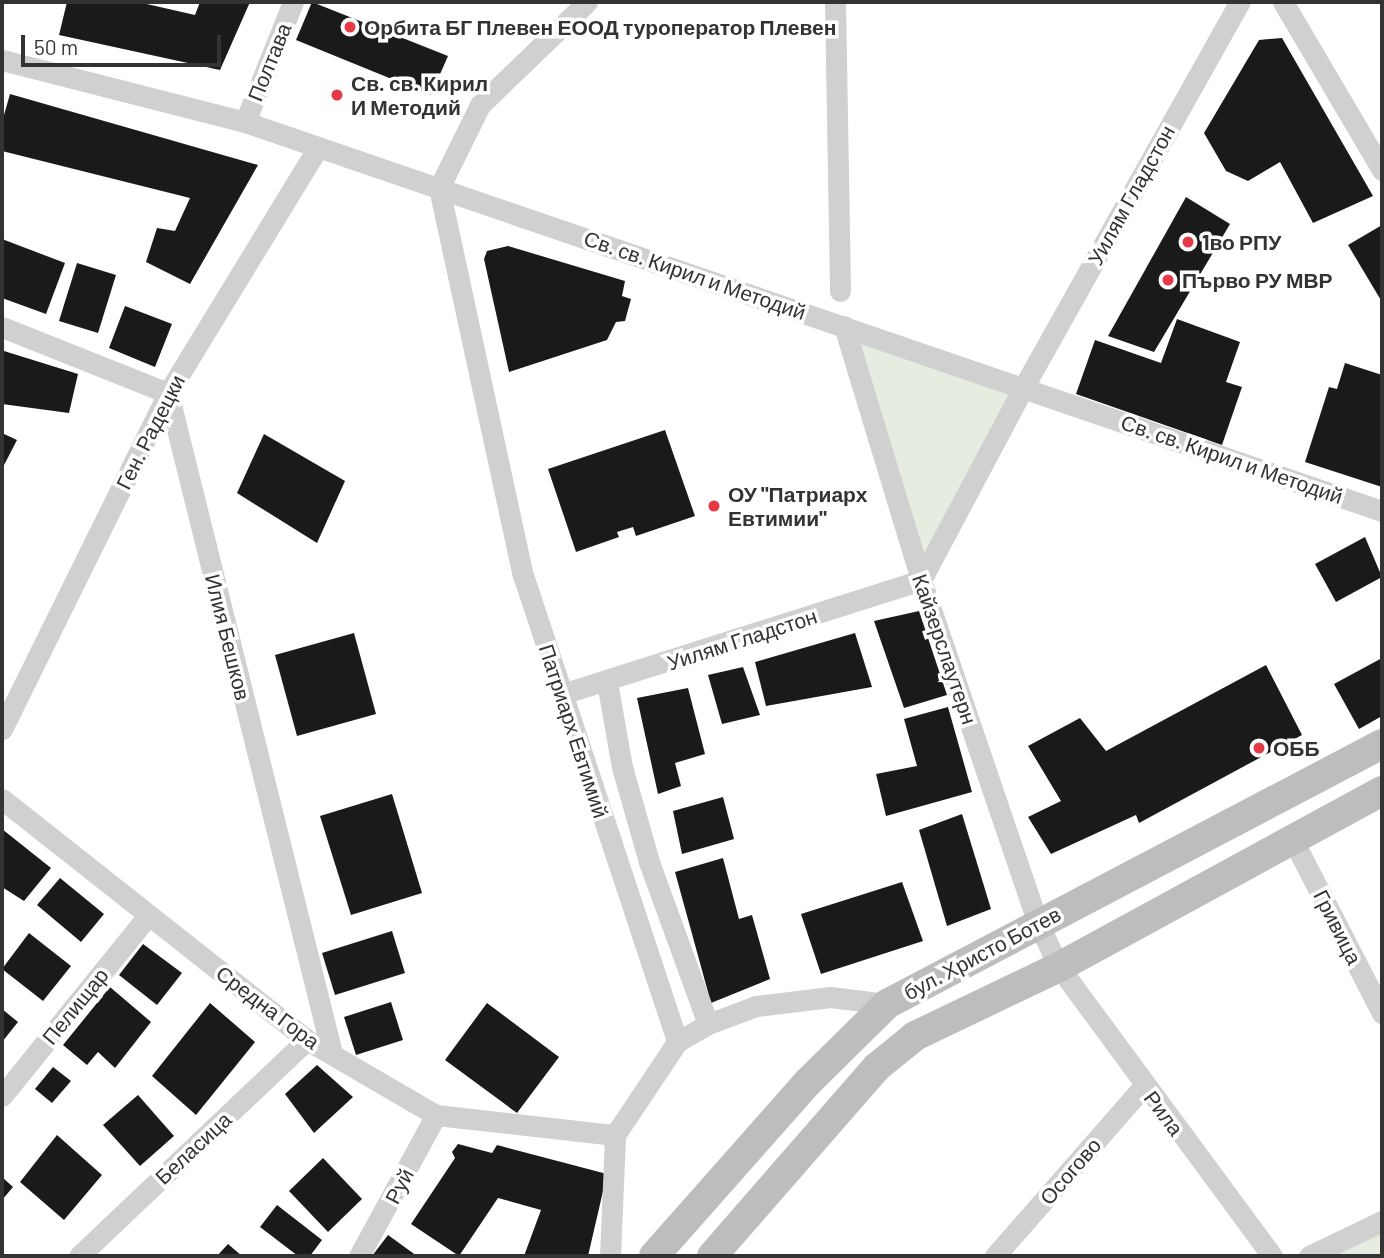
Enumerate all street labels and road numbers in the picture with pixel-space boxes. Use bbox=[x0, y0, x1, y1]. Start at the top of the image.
street label: Полтава bbox=[242, 19, 296, 105]
street label: Уилям Гладстон bbox=[1082, 121, 1180, 269]
street label: Св. св. Кирил и Методий bbox=[581, 225, 809, 325]
street label: Ген. Радецки bbox=[110, 371, 190, 493]
street label: Св. св. Кирил и Методий bbox=[1118, 409, 1346, 509]
street label: Кайзерслаутерн bbox=[907, 570, 983, 728]
street label: Илия Бешков bbox=[200, 571, 256, 703]
street label: Уилям Гладстон bbox=[664, 603, 820, 675]
street label: Патриарх Евтимий bbox=[534, 641, 614, 821]
street label: Гривица bbox=[1309, 886, 1367, 968]
street label: бул. Христо Ботев bbox=[899, 901, 1065, 1005]
street label: Средна Гора bbox=[211, 960, 325, 1054]
street label: Пелищар bbox=[37, 963, 113, 1049]
street label: Рила bbox=[1139, 1086, 1189, 1140]
street label: Беласица bbox=[150, 1107, 236, 1189]
street label: Осогово bbox=[1034, 1132, 1106, 1210]
street label: Руй bbox=[379, 1164, 419, 1208]

